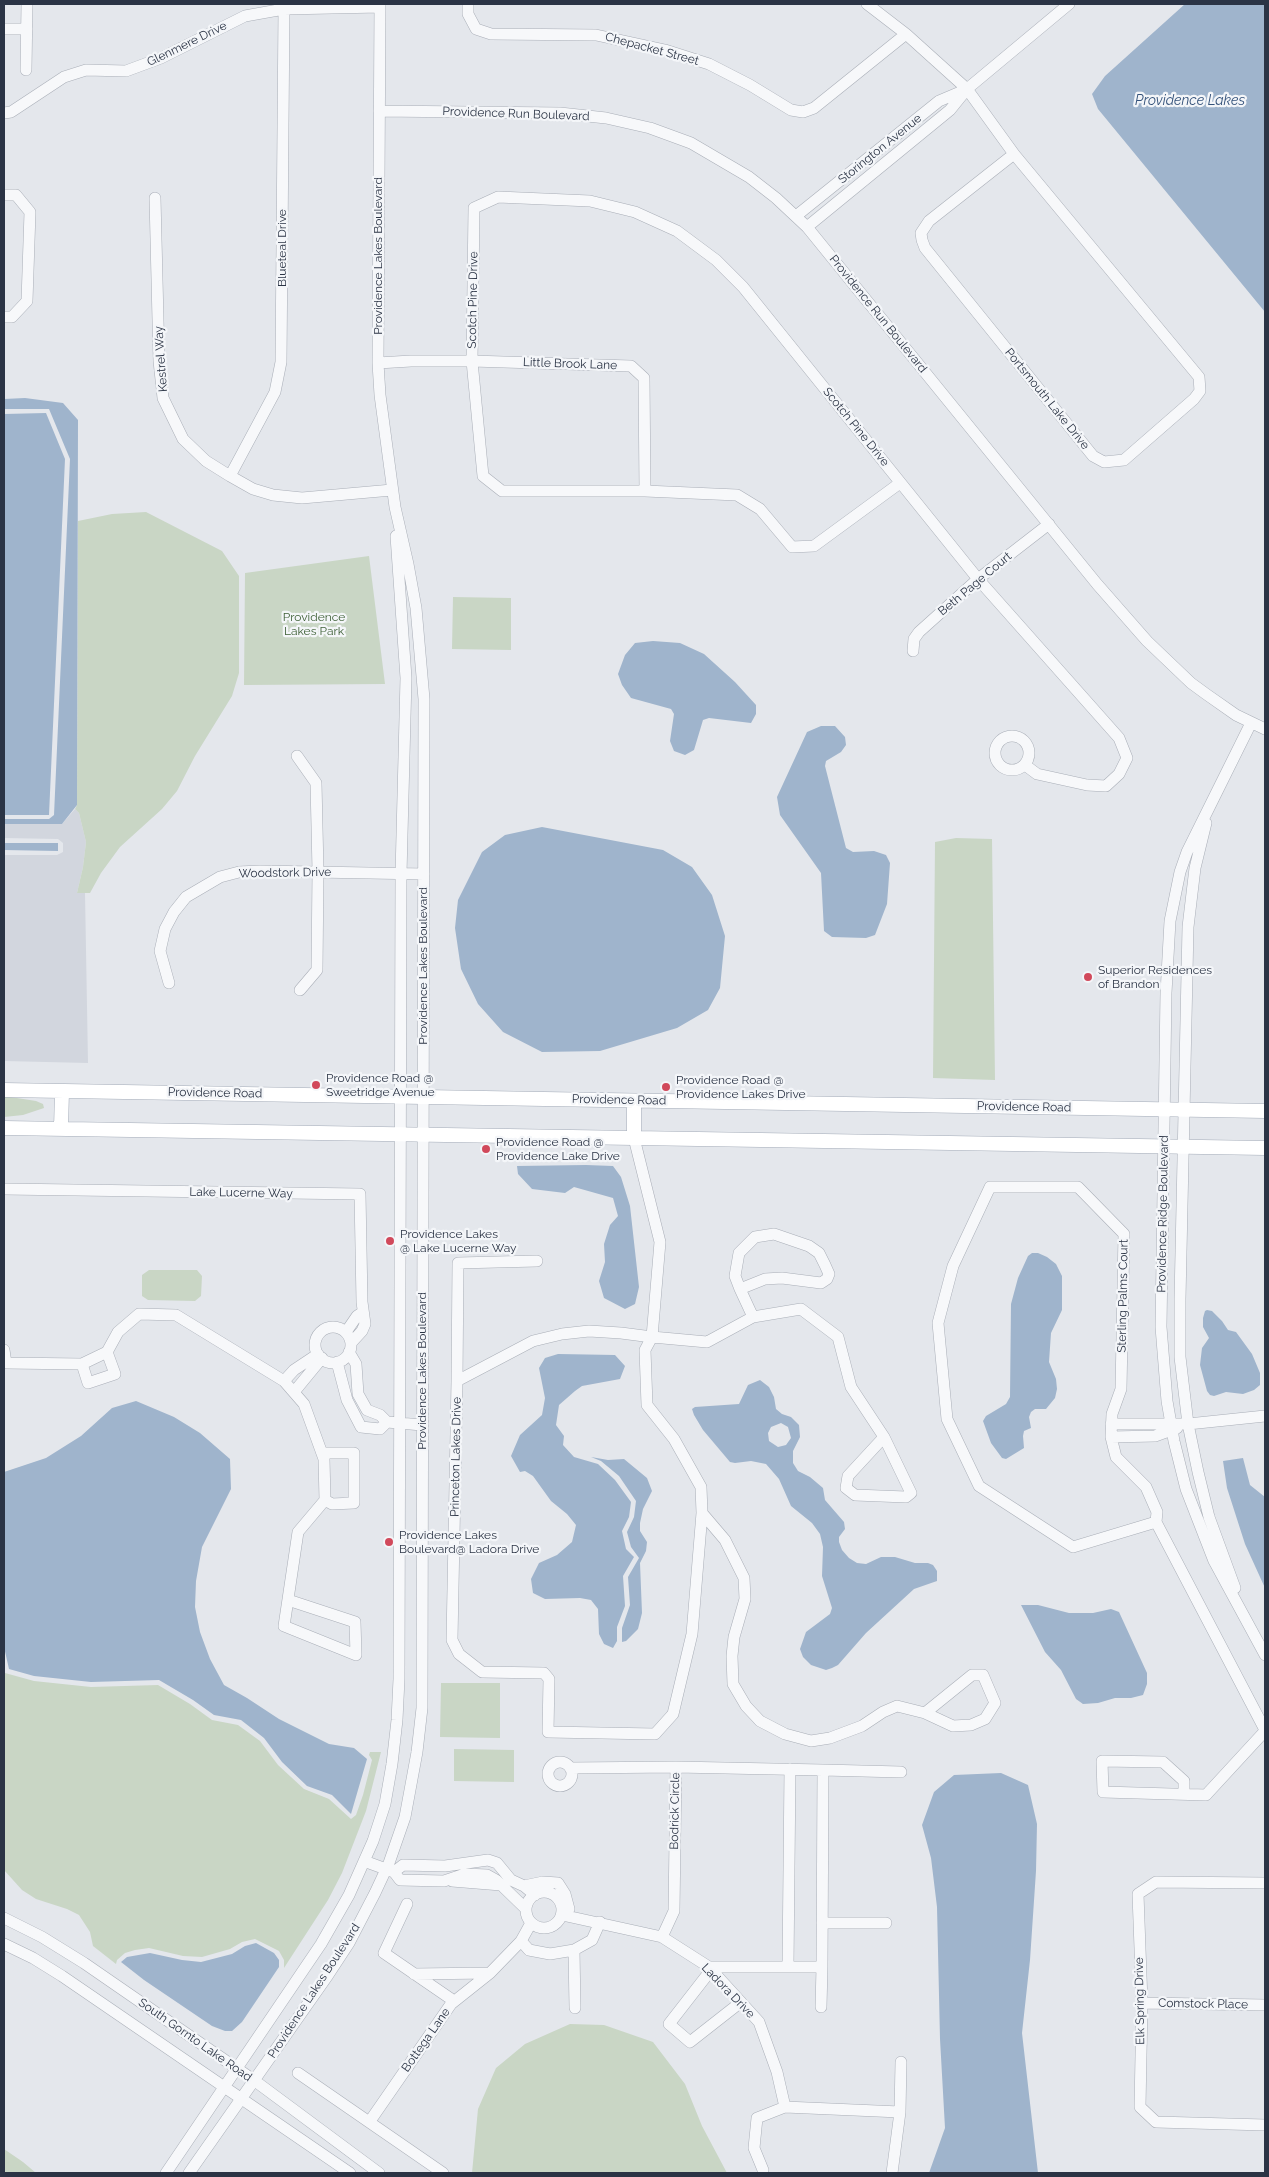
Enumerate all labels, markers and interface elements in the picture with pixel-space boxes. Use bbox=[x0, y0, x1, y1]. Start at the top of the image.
street label: Glenmere Drive bbox=[145, 19, 229, 69]
street label: Chepacket Street bbox=[604, 30, 700, 68]
water label: Providence Lakes bbox=[1135, 93, 1245, 109]
street label: Providence Run Boulevard bbox=[442, 104, 590, 124]
street label: Storington Avenue bbox=[836, 111, 924, 187]
street label: Providence Lakes Boulevard bbox=[371, 177, 385, 335]
street label: Blueteal Drive bbox=[275, 209, 289, 287]
street label: Scotch Pine Drive bbox=[465, 251, 481, 349]
street label: Providence Run Boulevard bbox=[826, 252, 930, 376]
street label: Kestrel Way bbox=[152, 325, 170, 393]
street label: Portsmouth Lake Drive bbox=[1002, 345, 1092, 453]
street label: Little Brook Lane bbox=[523, 355, 617, 373]
street label: Scotch Pine Drive bbox=[820, 385, 892, 469]
street label: Beth Page Court bbox=[935, 549, 1015, 619]
park label: Providence Lakes Park bbox=[283, 610, 345, 638]
street label: Woodstork Drive bbox=[239, 865, 331, 881]
street label: Providence Lakes Boulevard bbox=[416, 887, 430, 1045]
place label: Superior Residences of Brandon bbox=[1098, 963, 1212, 991]
marker: Superior Residences of Brandon bbox=[1082, 971, 1094, 983]
place label: Providence Road @ Sweetridge Avenue bbox=[326, 1071, 435, 1099]
place label: Providence Road @ Providence Lakes Drive bbox=[676, 1073, 806, 1101]
marker: Providence Road @ Sweetridge Avenue bbox=[310, 1079, 322, 1091]
marker: Providence Road @ Providence Lakes Drive bbox=[660, 1081, 672, 1093]
street label: Providence Road bbox=[168, 1085, 262, 1101]
street label: Providence Road bbox=[572, 1092, 666, 1108]
street label: Providence Road bbox=[977, 1099, 1071, 1115]
place label: Providence Road @ Providence Lake Drive bbox=[496, 1135, 620, 1163]
street label: Providence Ridge Boulevard bbox=[1154, 1135, 1172, 1293]
marker: Providence Road @ Providence Lake Drive bbox=[480, 1143, 492, 1155]
street label: Lake Lucerne Way bbox=[189, 1185, 293, 1201]
place label: Providence Lakes @ Lake Lucerne Way bbox=[400, 1227, 517, 1255]
marker: Providence Lakes @ Lake Lucerne Way bbox=[384, 1235, 396, 1247]
street label: Sterling Palms Court bbox=[1115, 1239, 1131, 1353]
street label: Providence Lakes Boulevard bbox=[415, 1292, 429, 1450]
street label: Princeton Lakes Drive bbox=[448, 1397, 464, 1517]
place label: Providence Lakes Boulevard@ Ladora Drive bbox=[399, 1528, 539, 1556]
marker: Providence Lakes Boulevard@ Ladora Drive bbox=[383, 1536, 395, 1548]
street label: Bodrick Circle bbox=[667, 1772, 683, 1850]
street label: Providence Lakes Boulevard bbox=[265, 1921, 363, 2061]
street label: Elk Spring Drive bbox=[1132, 1957, 1148, 2045]
street label: Ladora Drive bbox=[698, 1961, 758, 2021]
street label: South Gornto Lake Road bbox=[136, 1995, 254, 2085]
street label: Comstock Place bbox=[1158, 1996, 1248, 2012]
street label: Bottega Lane bbox=[399, 2005, 453, 2075]

